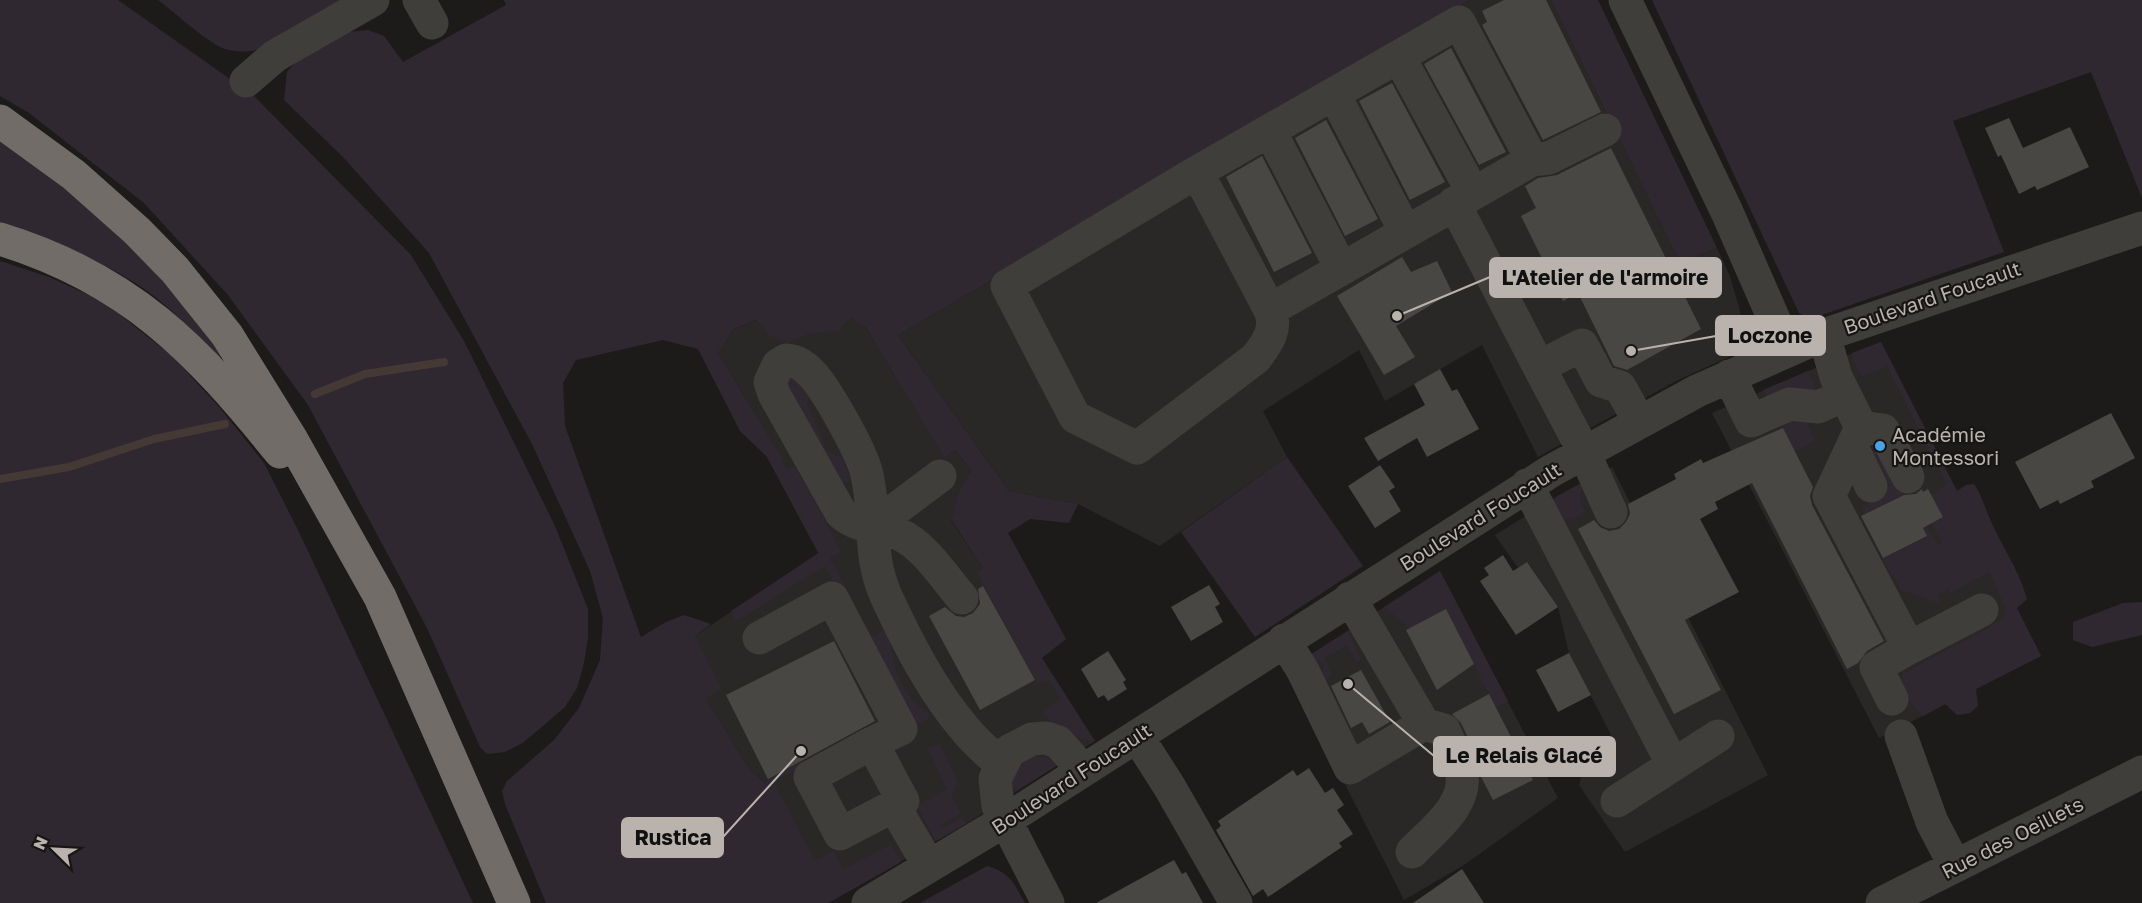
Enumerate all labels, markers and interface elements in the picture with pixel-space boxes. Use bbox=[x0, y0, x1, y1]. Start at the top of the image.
street label: Boulevard Foucault bbox=[1840, 255, 2024, 339]
callout: L'Atelier de l'armoire bbox=[1490, 258, 1721, 297]
text: L'Atelier de l'armoire bbox=[1502, 264, 1708, 290]
callout: Loczone bbox=[1716, 316, 1825, 355]
text: Loczone bbox=[1728, 322, 1812, 348]
place label: Académie Montessori bbox=[1892, 422, 1999, 469]
marker: Académie Montessori bbox=[1873, 439, 1887, 453]
street label: Boulevard Foucault bbox=[1395, 457, 1565, 575]
street label: Boulevard Foucault bbox=[987, 717, 1155, 839]
callout: Le Relais Glacé bbox=[1434, 737, 1615, 776]
text: Le Relais Glacé bbox=[1445, 742, 1603, 768]
street label: Rue des Oeillets bbox=[1937, 791, 2087, 883]
callout: Rustica bbox=[622, 818, 723, 857]
north arrow bbox=[24, 819, 84, 879]
text: Rustica bbox=[635, 824, 711, 850]
text: N bbox=[29, 833, 52, 853]

